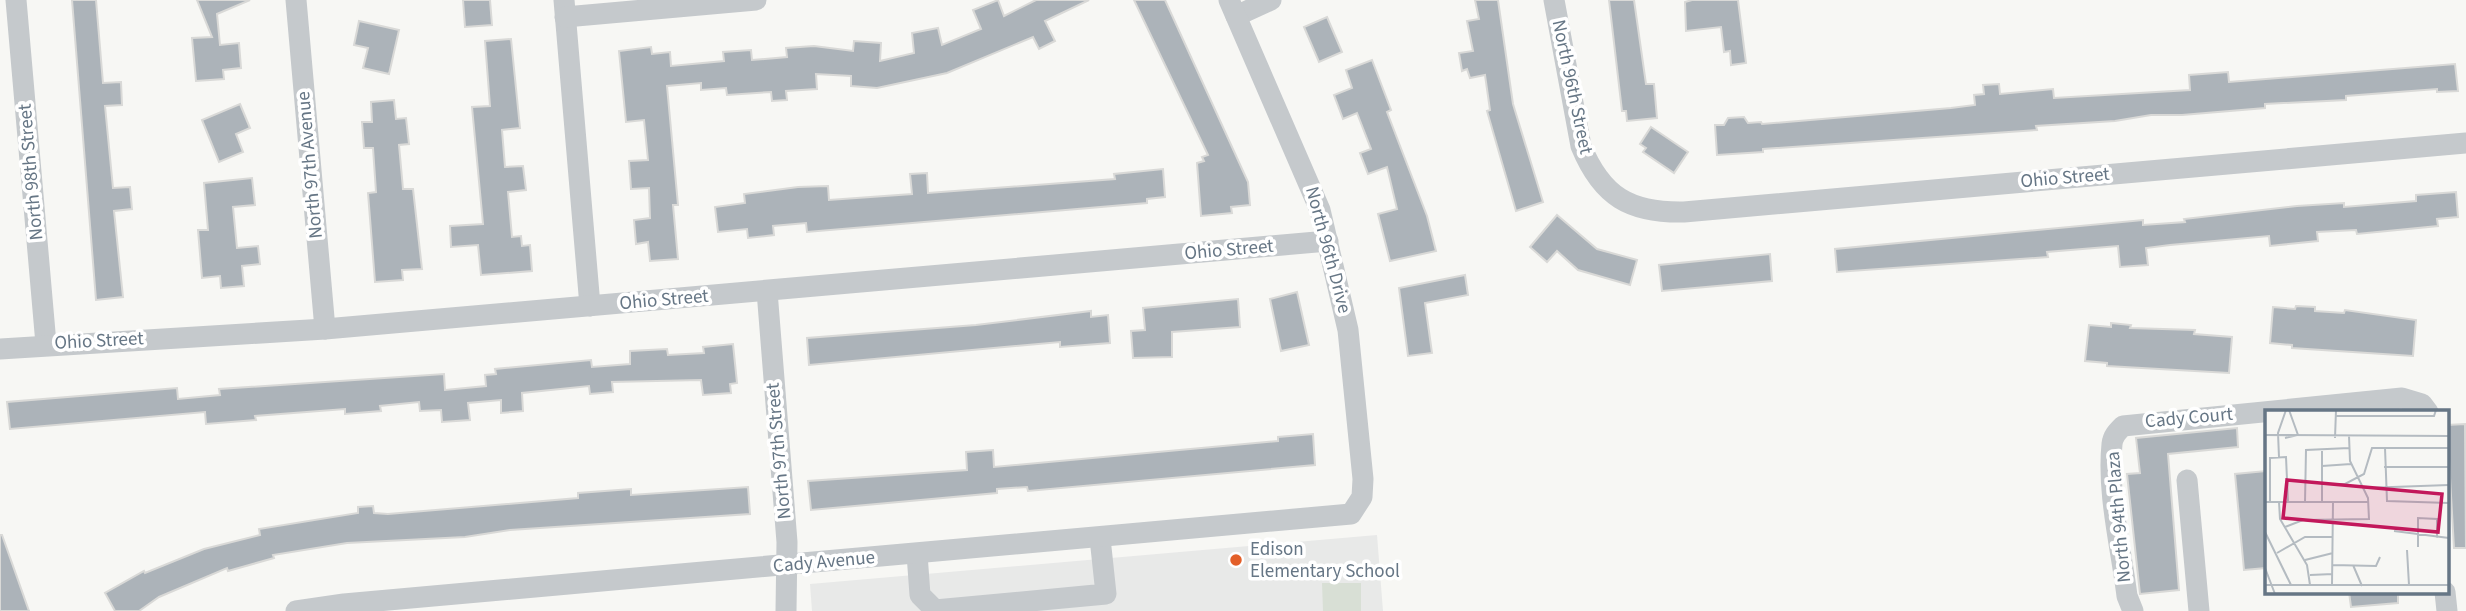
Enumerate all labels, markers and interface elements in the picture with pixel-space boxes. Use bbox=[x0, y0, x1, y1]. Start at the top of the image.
street label: North 96th Street bbox=[1545, 17, 1600, 157]
street label: North 97th Avenue bbox=[290, 90, 330, 240]
street label: North 98th Street bbox=[12, 102, 50, 241]
street label: Ohio Street bbox=[2019, 161, 2111, 195]
street label: North 96th Drive bbox=[1298, 184, 1358, 316]
street label: Ohio Street bbox=[1183, 233, 1275, 267]
street label: Ohio Street bbox=[618, 283, 710, 317]
street label: Ohio Street bbox=[54, 325, 145, 357]
street label: North 97th Street bbox=[760, 381, 798, 520]
street label: Cady Court bbox=[2144, 401, 2235, 435]
inset map bbox=[2265, 410, 2448, 594]
street label: North 94th Plaza bbox=[2100, 450, 2138, 584]
place label: Edison Elementary School bbox=[1250, 536, 1400, 585]
street label: Cady Avenue bbox=[772, 544, 876, 580]
marker: Edison Elementary School bbox=[1228, 552, 1244, 568]

